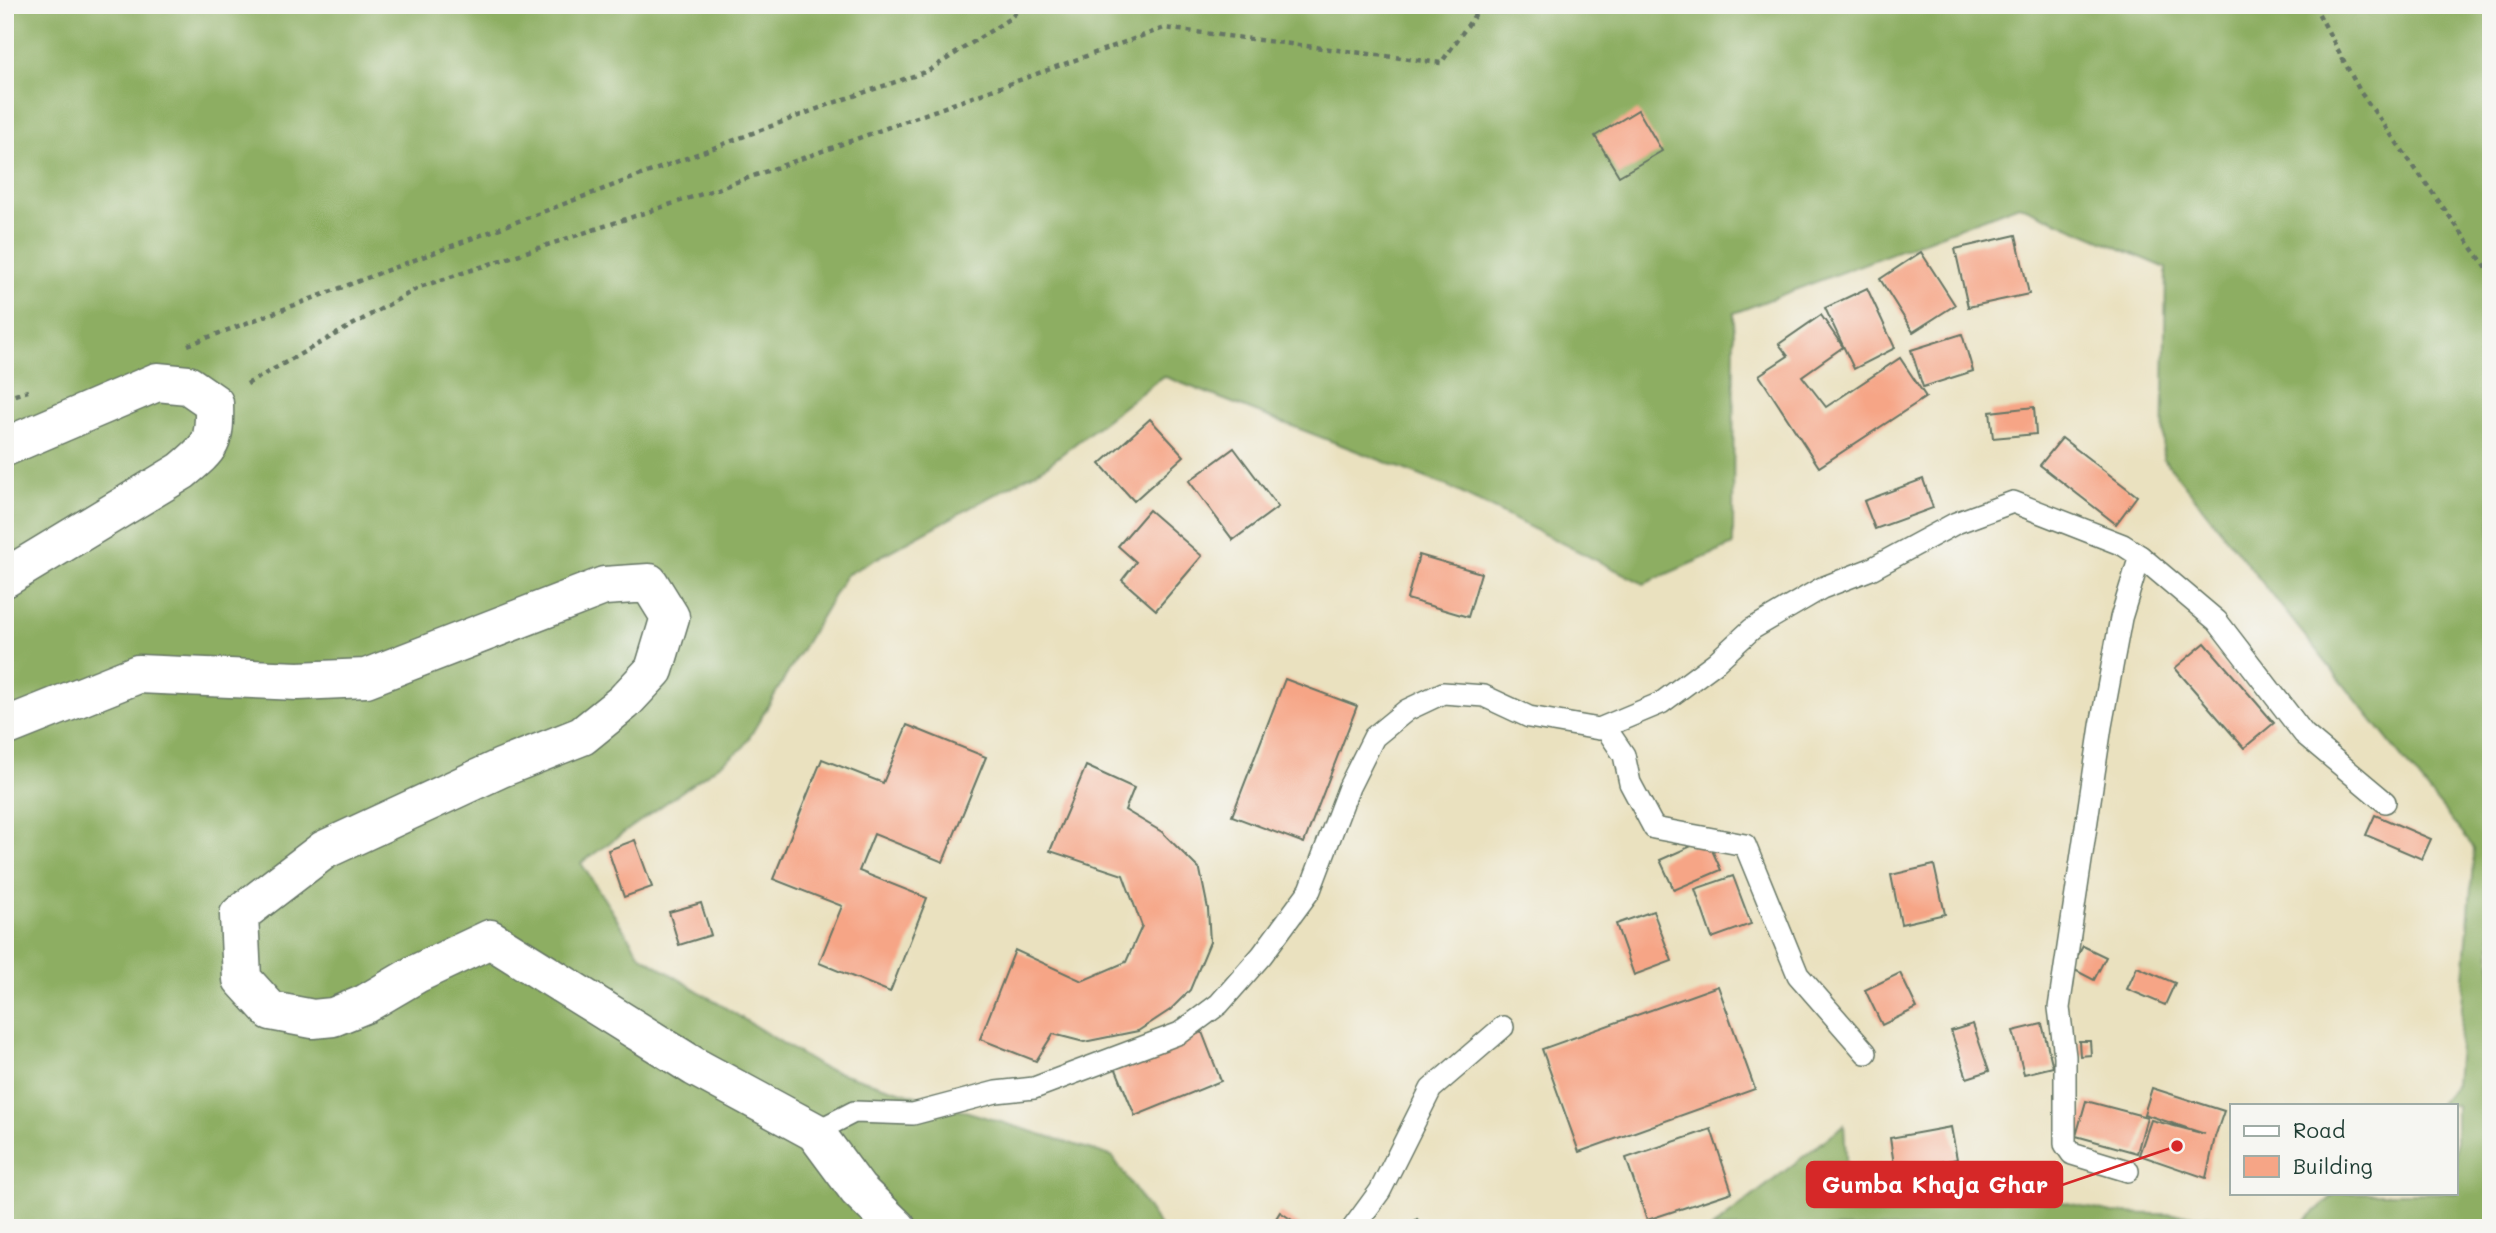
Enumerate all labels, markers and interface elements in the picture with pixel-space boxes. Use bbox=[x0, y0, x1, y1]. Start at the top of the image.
legend bbox=[2230, 1104, 2458, 1194]
text: Road bbox=[2293, 1116, 2345, 1143]
text: Building bbox=[2293, 1152, 2373, 1179]
callout: Gumba Khaja Ghar bbox=[1807, 1162, 2062, 1207]
text: Gumba Khaja Ghar bbox=[1822, 1168, 2048, 1199]

